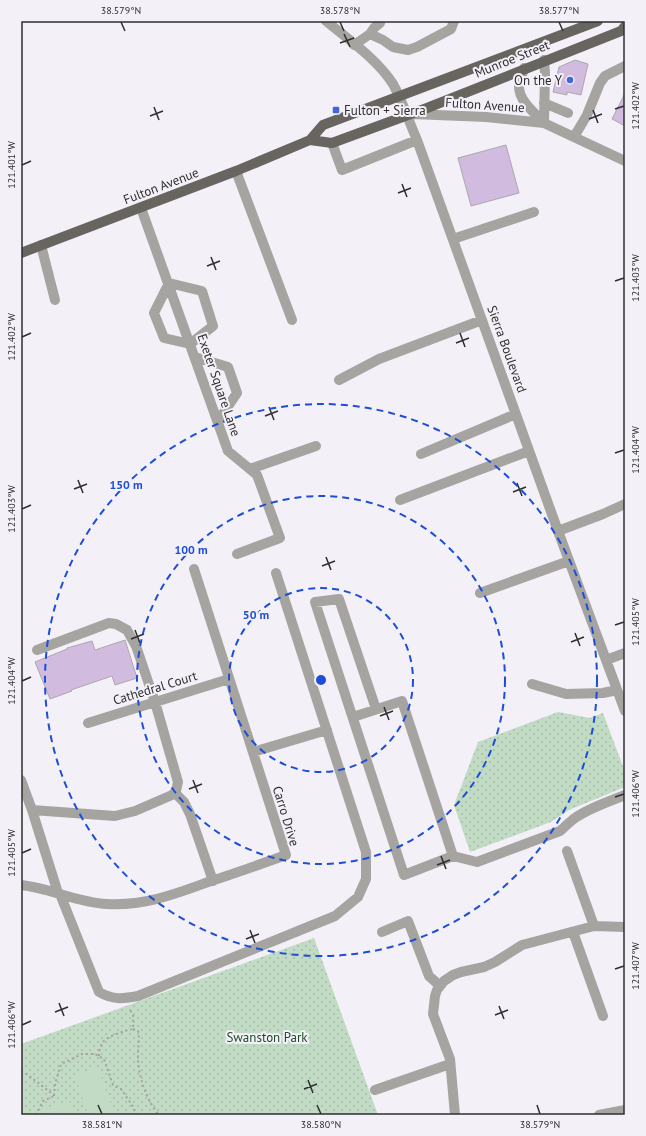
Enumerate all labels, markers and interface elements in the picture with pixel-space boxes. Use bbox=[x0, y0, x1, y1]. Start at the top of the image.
text: 38.579°N bbox=[101, 4, 141, 17]
text: 38.578°N bbox=[320, 4, 360, 17]
text: 38.577°N bbox=[539, 4, 579, 17]
street label: Munroe Street bbox=[472, 36, 552, 82]
place label: On the Y bbox=[514, 72, 563, 89]
marker: On the Y bbox=[565, 75, 575, 85]
text: 121.402°W bbox=[629, 82, 642, 130]
street label: Fulton Avenue bbox=[445, 94, 525, 116]
place label: Fulton + Sierra bbox=[344, 102, 426, 119]
marker: Fulton + Sierra bbox=[331, 105, 341, 115]
text: 121.401°W bbox=[5, 141, 18, 189]
street label: Fulton Avenue bbox=[121, 164, 201, 208]
text: 121.403°W bbox=[629, 254, 642, 302]
street label: Sierra Boulevard bbox=[483, 303, 531, 395]
text: 121.402°W bbox=[5, 313, 18, 361]
street label: Exeter Square Lane bbox=[194, 332, 244, 438]
text: 121.404°W bbox=[629, 426, 642, 474]
text: 150 m bbox=[109, 477, 143, 492]
text: 121.403°W bbox=[5, 485, 18, 533]
text: 100 m bbox=[174, 542, 208, 557]
text: 121.405°W bbox=[629, 598, 642, 646]
text: 50 m bbox=[243, 607, 269, 622]
text: 121.404°W bbox=[5, 657, 18, 705]
street label: Cathedral Court bbox=[111, 667, 200, 709]
centre of rings bbox=[314, 673, 328, 687]
text: 121.406°W bbox=[629, 770, 642, 818]
street label: Carro Drive bbox=[269, 784, 303, 848]
text: 121.405°W bbox=[5, 829, 18, 877]
text: 121.407°W bbox=[629, 942, 642, 990]
text: 121.406°W bbox=[5, 1001, 18, 1049]
park label: Swanston Park bbox=[226, 1029, 308, 1046]
text: 38.581°N bbox=[82, 1118, 122, 1131]
text: 38.580°N bbox=[301, 1118, 341, 1131]
text: 38.579°N bbox=[520, 1118, 560, 1131]

